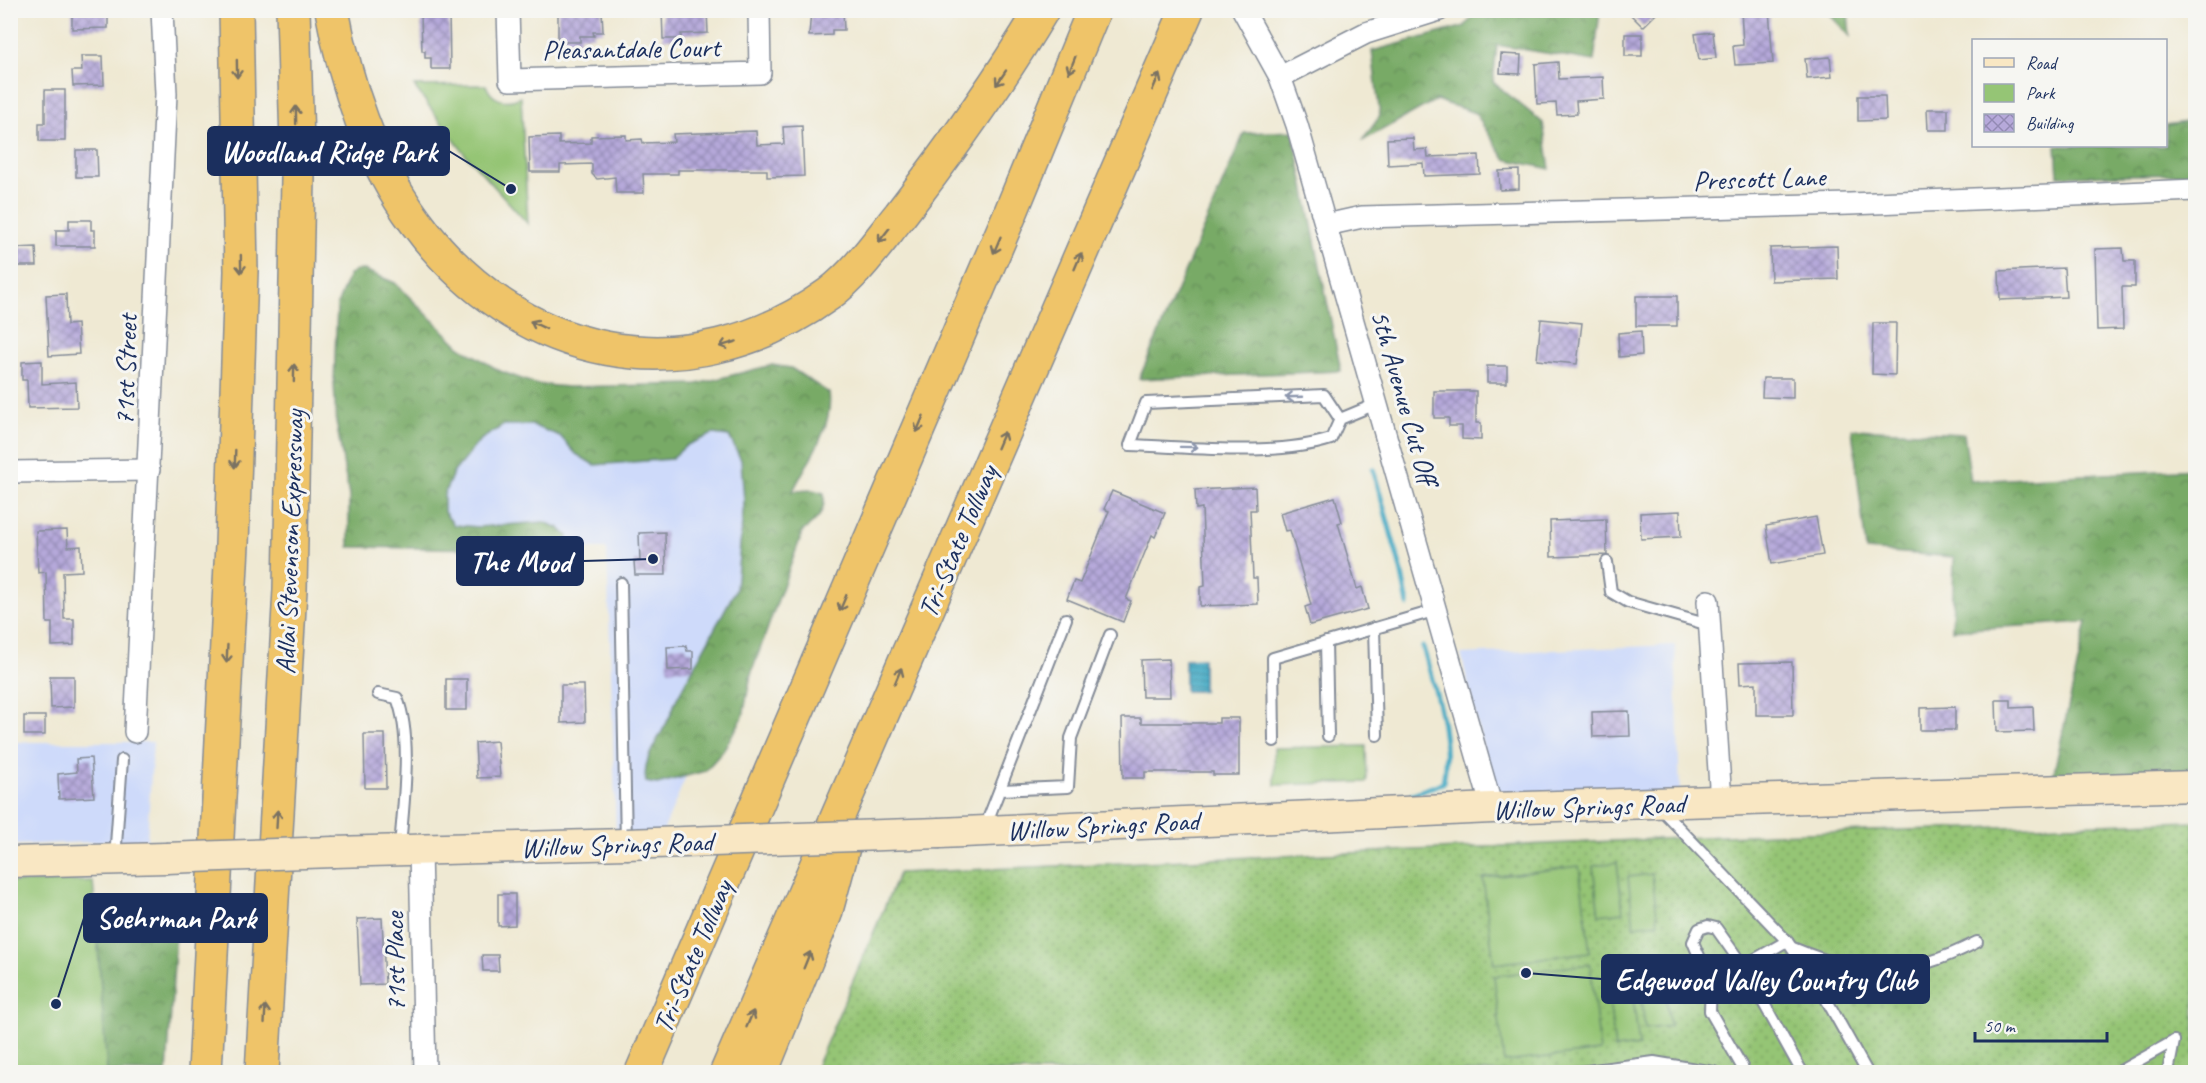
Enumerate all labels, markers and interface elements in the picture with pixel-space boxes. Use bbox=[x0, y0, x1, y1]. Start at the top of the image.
street label: Pleasantdale Court bbox=[542, 29, 723, 68]
legend bbox=[1972, 39, 2167, 147]
text: Road bbox=[2026, 52, 2059, 74]
one-way arrow bbox=[1066, 55, 1077, 73]
one-way arrow bbox=[231, 58, 243, 78]
one-way arrow bbox=[995, 70, 1007, 86]
one-way arrow bbox=[1151, 73, 1162, 92]
text: Park bbox=[2026, 82, 2056, 104]
one-way arrow bbox=[290, 105, 302, 125]
text: Building bbox=[2026, 112, 2075, 134]
callout: Woodland Ridge Park bbox=[208, 127, 449, 175]
text: Woodland Ridge Park bbox=[221, 133, 440, 171]
street label: Prescott Lane bbox=[1692, 159, 1828, 198]
one-way arrow bbox=[878, 226, 891, 242]
one-way arrow bbox=[991, 235, 1002, 253]
one-way arrow bbox=[1073, 252, 1084, 270]
one-way arrow bbox=[235, 253, 247, 273]
street label: 5th Avenue Cut Off bbox=[1363, 306, 1448, 494]
street label: 71st Street bbox=[106, 311, 145, 426]
one-way arrow bbox=[530, 318, 548, 330]
one-way arrow bbox=[719, 339, 738, 350]
one-way arrow bbox=[288, 363, 300, 383]
one-way arrow bbox=[1284, 391, 1304, 402]
street label: Adlai Stevenson Expressway bbox=[267, 407, 312, 675]
one-way arrow bbox=[914, 414, 925, 432]
one-way arrow bbox=[995, 431, 1007, 449]
one-way arrow bbox=[1178, 441, 1198, 452]
one-way arrow bbox=[229, 448, 240, 468]
street label: Tri-State Tollway bbox=[910, 458, 1006, 623]
callout: The Mood bbox=[457, 537, 583, 585]
text: The Mood bbox=[469, 543, 576, 581]
one-way arrow bbox=[837, 593, 848, 612]
one-way arrow bbox=[221, 643, 232, 663]
one-way arrow bbox=[893, 668, 904, 686]
street label: Willow Springs Road bbox=[1492, 786, 1690, 827]
street label: Willow Springs Road bbox=[1006, 803, 1204, 848]
one-way arrow bbox=[271, 810, 282, 830]
street label: Willow Springs Road bbox=[520, 824, 718, 865]
street label: Tri-State Tollway bbox=[645, 873, 741, 1038]
callout: Soehrman Park bbox=[84, 894, 267, 942]
text: Soehrman Park bbox=[96, 899, 258, 937]
street label: 71st Place bbox=[376, 910, 413, 1012]
one-way arrow bbox=[802, 951, 813, 970]
callout: Edgewood Valley Country Club bbox=[1602, 955, 1929, 1003]
text: Edgewood Valley Country Club bbox=[1615, 961, 1920, 1000]
one-way arrow bbox=[260, 1005, 271, 1025]
scale bar bbox=[1975, 1005, 2107, 1043]
one-way arrow bbox=[745, 1010, 756, 1028]
text: 50 m bbox=[1984, 1015, 2017, 1037]

